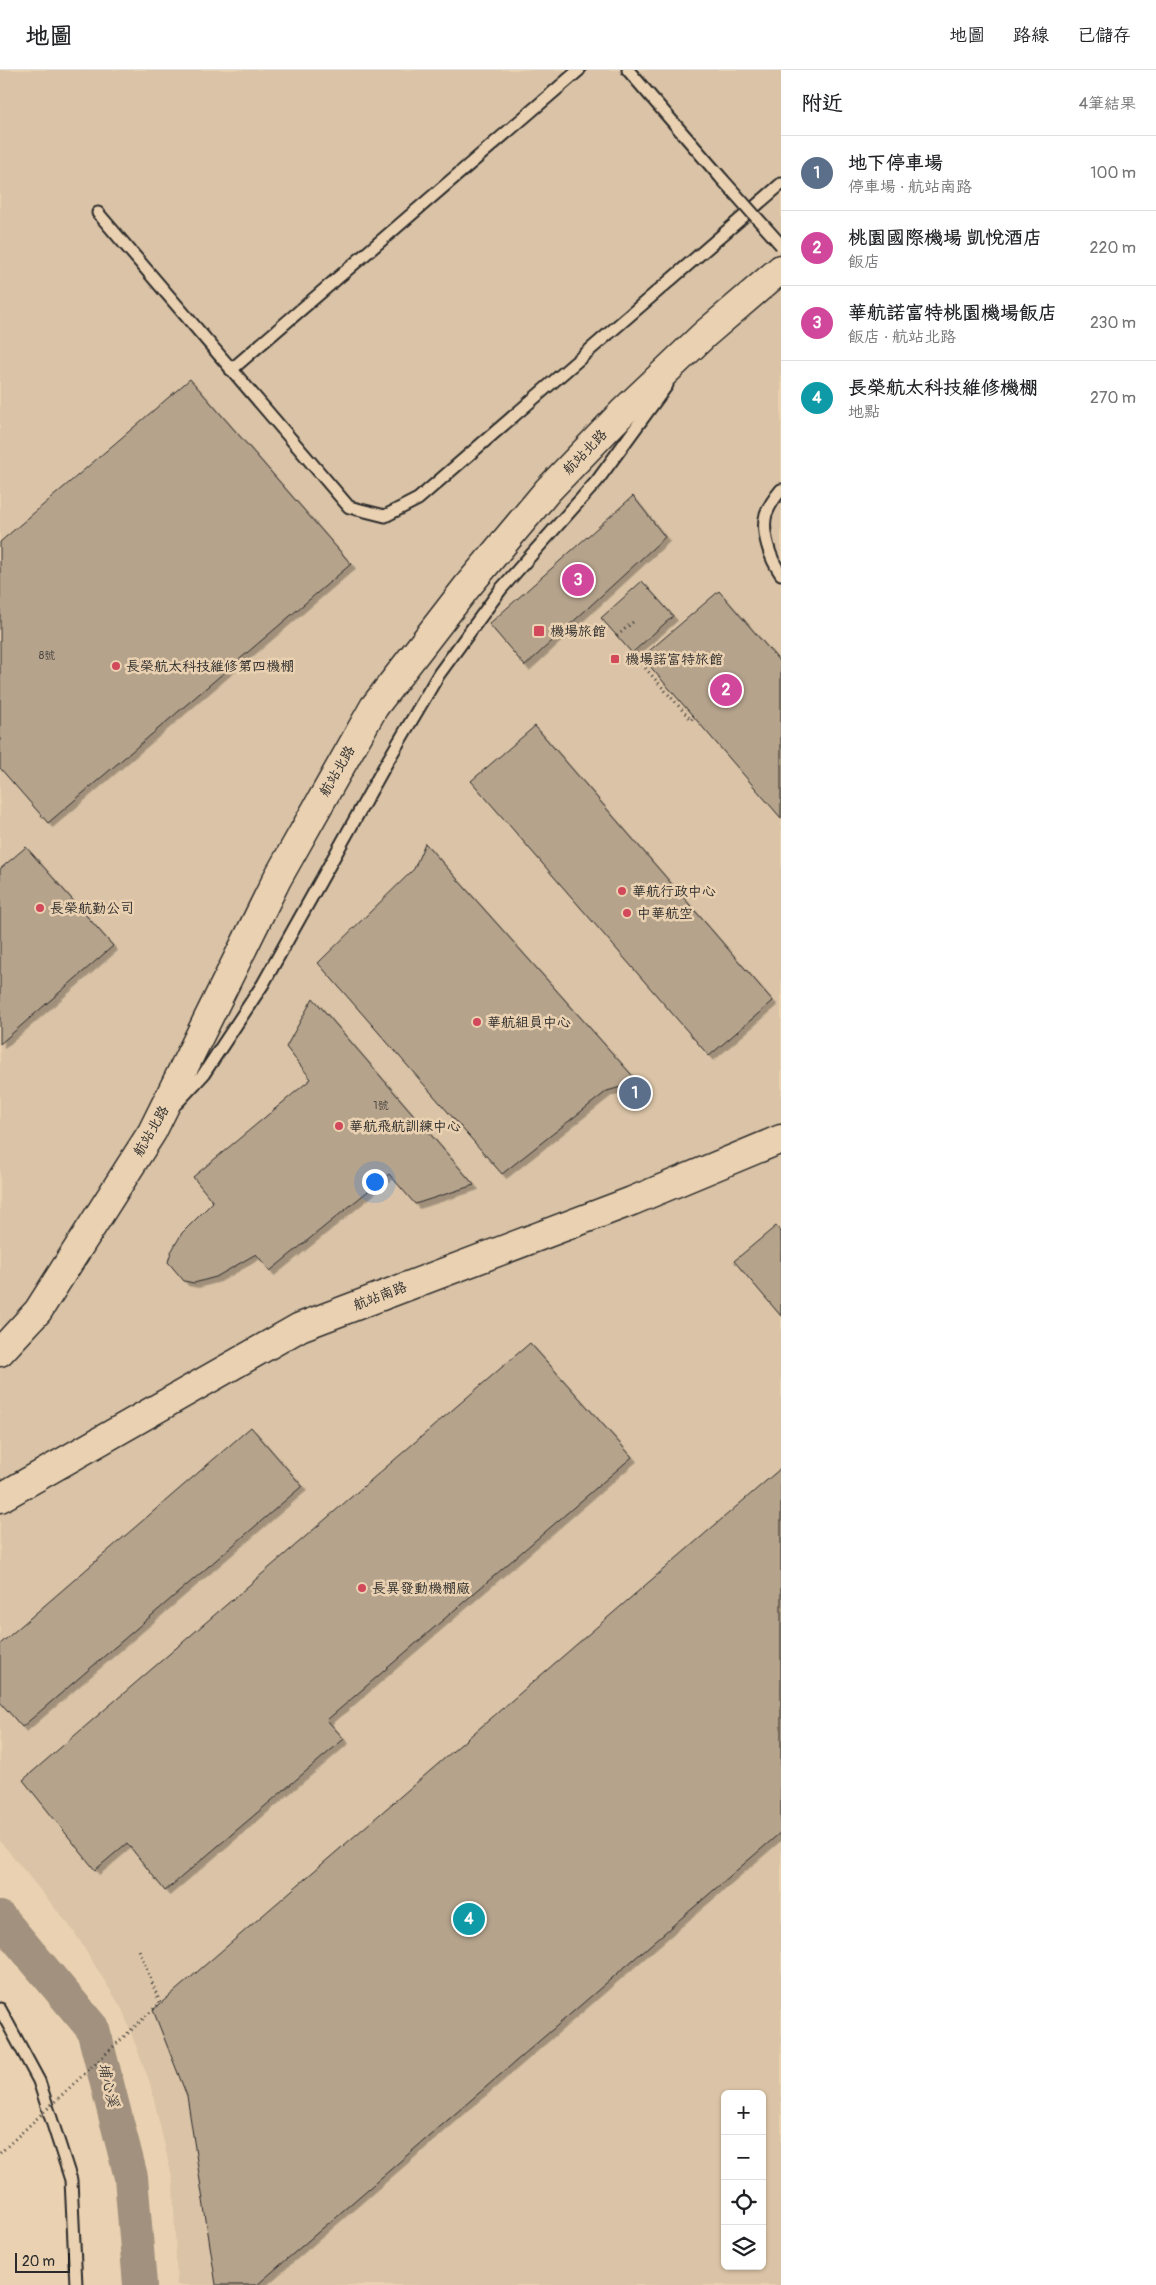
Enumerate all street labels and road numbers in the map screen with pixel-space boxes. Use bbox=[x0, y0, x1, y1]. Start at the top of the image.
street label: 航站北路 bbox=[559, 426, 611, 478]
street label: 航站北路 bbox=[316, 743, 358, 799]
street label: 航站北路 bbox=[130, 1103, 172, 1159]
street label: 航站南路 bbox=[351, 1278, 409, 1314]

